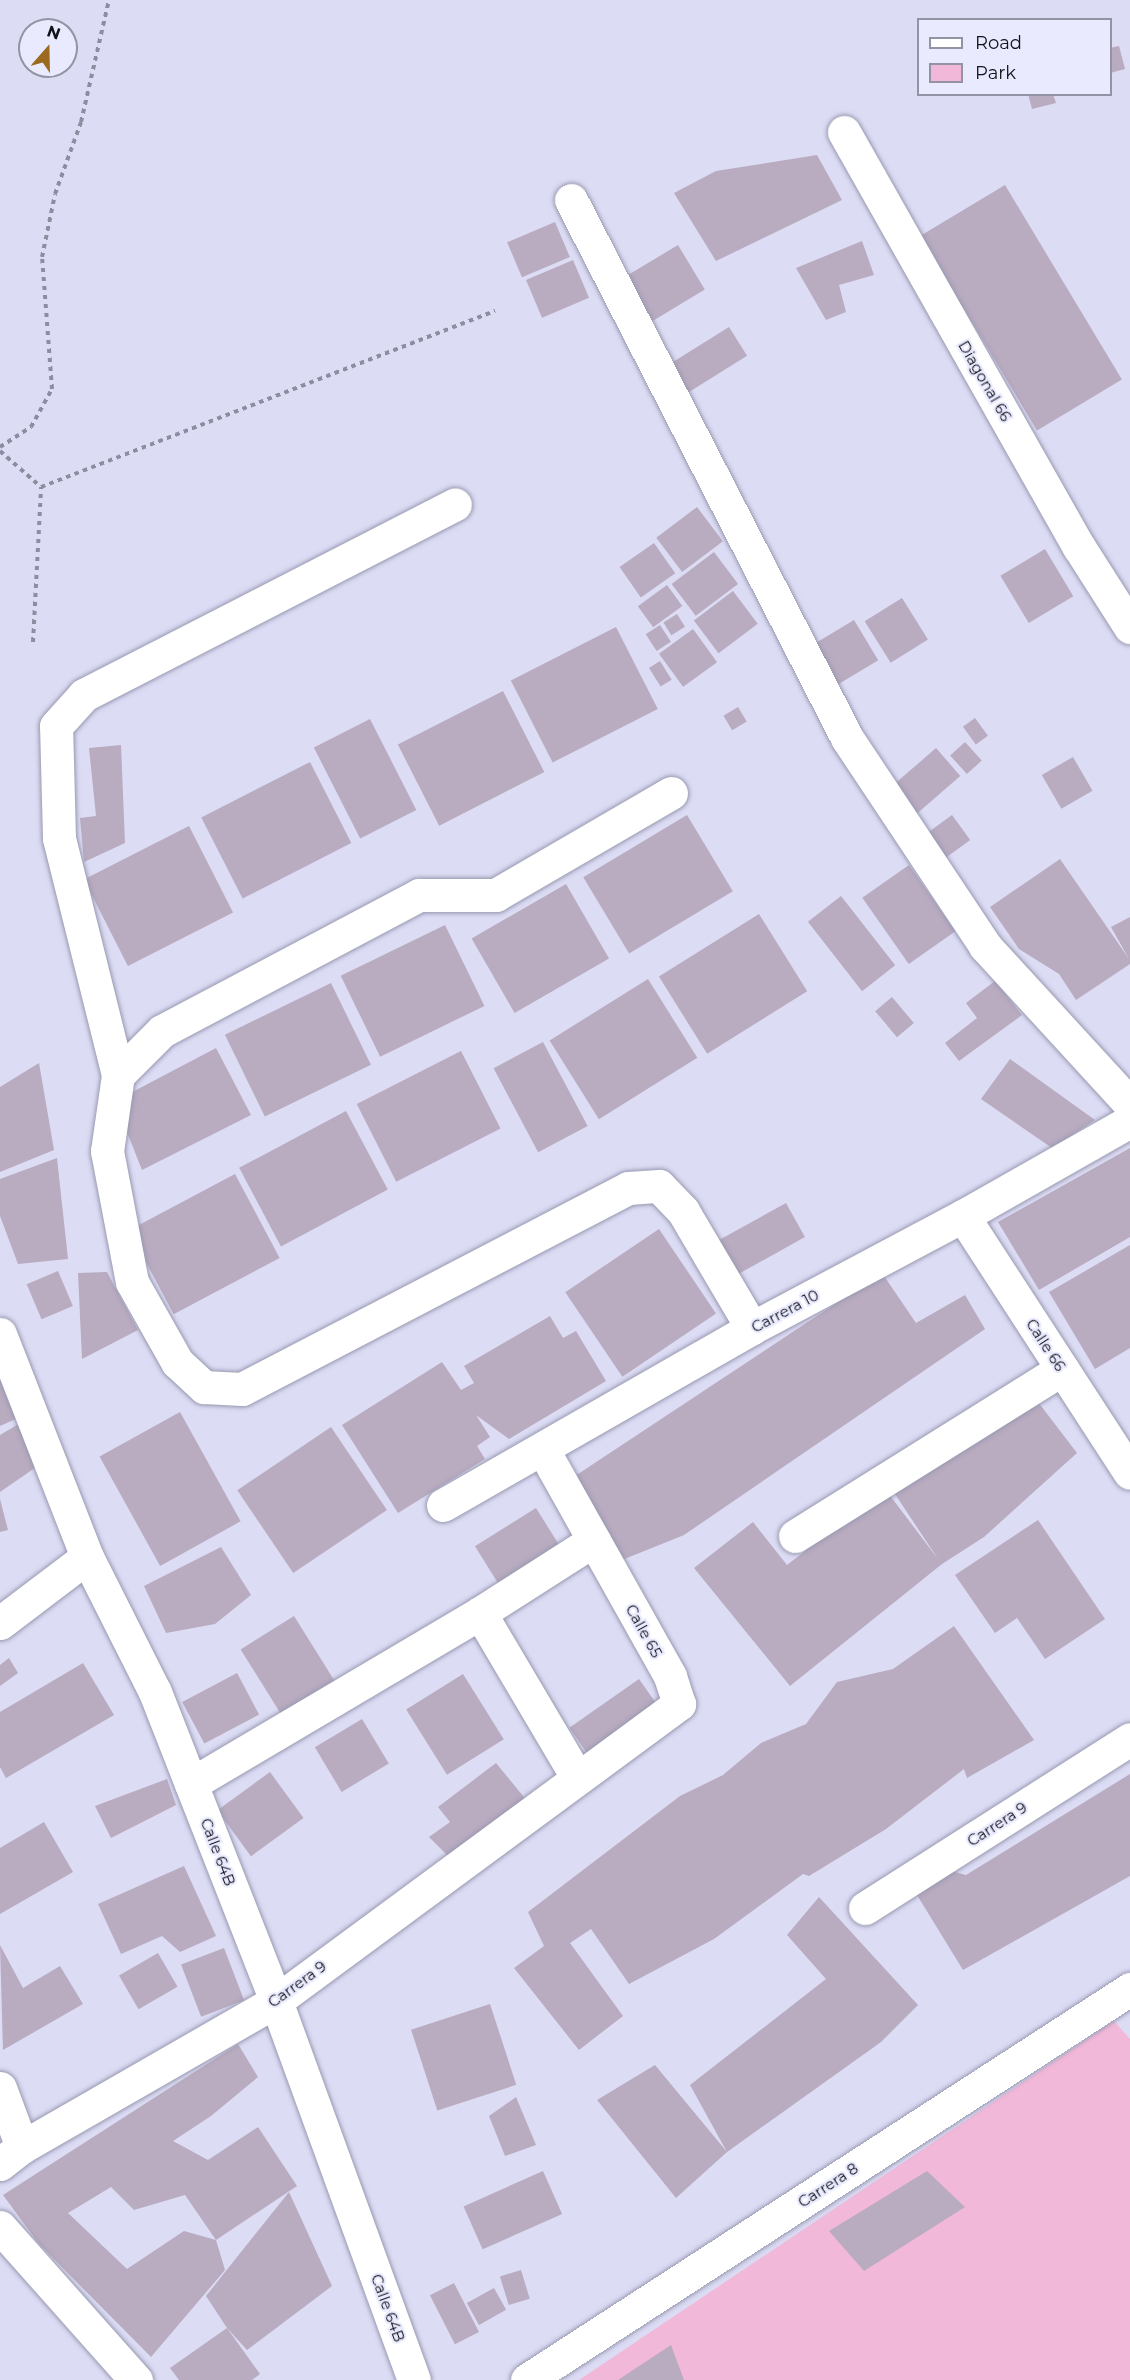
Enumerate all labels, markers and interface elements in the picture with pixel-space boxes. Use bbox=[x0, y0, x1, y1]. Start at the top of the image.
north arrow bbox=[18, 18, 78, 78]
legend bbox=[917, 18, 1112, 96]
text: N bbox=[44, 21, 63, 44]
text: Road bbox=[975, 32, 1022, 54]
text: Park bbox=[975, 62, 1016, 84]
street label: Diagonal 66 bbox=[955, 337, 1015, 425]
street label: Carrera 10 bbox=[748, 1286, 822, 1336]
street label: Calle 66 bbox=[1022, 1315, 1070, 1375]
street label: Calle 65 bbox=[622, 1601, 666, 1661]
street label: Carrera 9 bbox=[964, 1798, 1030, 1850]
street label: Calle 64B bbox=[197, 1816, 239, 1888]
street label: Carrera 9 bbox=[264, 1957, 330, 2011]
street label: Carrera 8 bbox=[795, 2159, 861, 2211]
street label: Calle 64B bbox=[367, 2272, 409, 2344]

